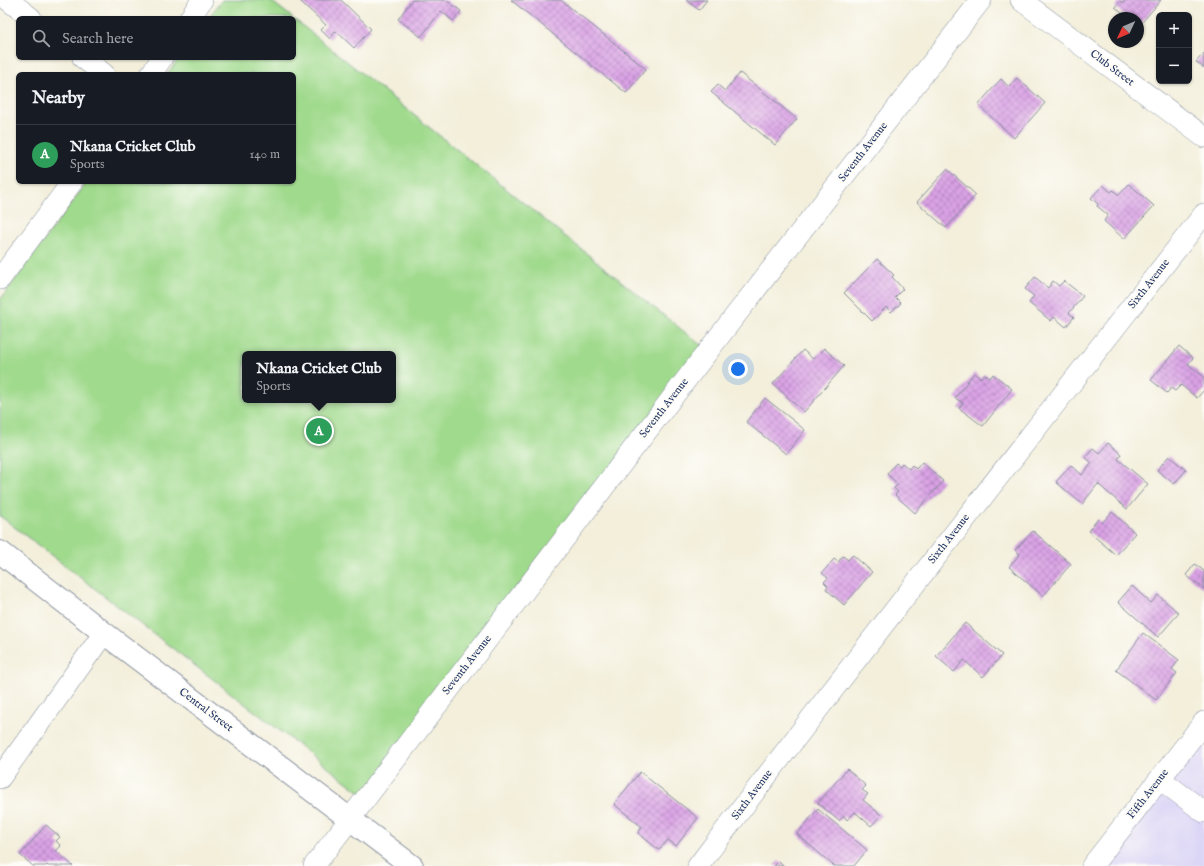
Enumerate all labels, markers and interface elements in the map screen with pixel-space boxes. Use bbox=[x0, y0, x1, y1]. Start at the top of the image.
north arrow bbox=[1108, 12, 1144, 48]
map controls bbox=[1156, 12, 1192, 84]
button: + bbox=[1156, 12, 1192, 48]
search box bbox=[16, 16, 296, 60]
icon: search bbox=[30, 27, 52, 49]
text: Search here bbox=[62, 29, 133, 48]
street label: Club Street bbox=[1087, 47, 1137, 89]
button: − bbox=[1156, 48, 1192, 84]
text: Nearby bbox=[32, 88, 85, 109]
street label: Seventh Avenue bbox=[835, 119, 891, 185]
text: Nkana Cricket Club bbox=[70, 137, 196, 156]
text: A bbox=[41, 146, 49, 163]
text: 140 m bbox=[250, 146, 280, 163]
text: Sports bbox=[70, 156, 105, 173]
street label: Sixth Avenue bbox=[1125, 256, 1173, 312]
popup bbox=[242, 351, 396, 403]
text: Nkana Cricket Club bbox=[256, 359, 382, 378]
your location bbox=[728, 359, 748, 379]
street label: Seventh Avenue bbox=[636, 375, 692, 441]
text: Sports bbox=[256, 378, 291, 395]
pin: A bbox=[306, 416, 332, 446]
street label: Sixth Avenue bbox=[925, 511, 973, 567]
street label: Seventh Avenue bbox=[439, 632, 495, 698]
street label: Central Street bbox=[176, 685, 236, 735]
street label: Fifth Avenue bbox=[1124, 766, 1172, 822]
street label: Sixth Avenue bbox=[728, 767, 776, 823]

